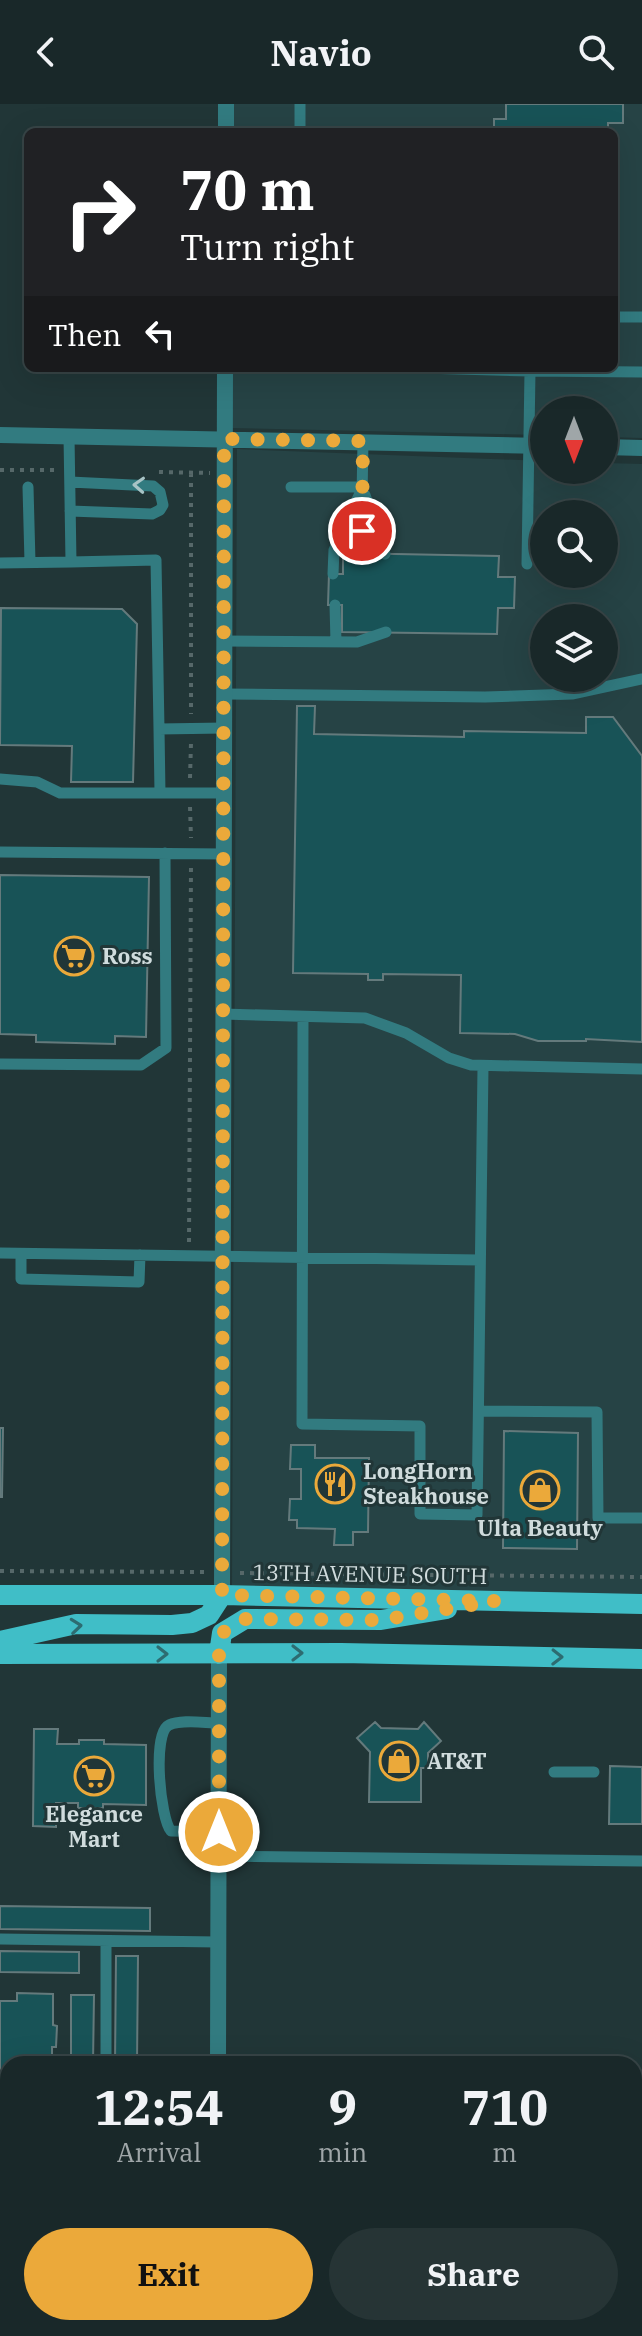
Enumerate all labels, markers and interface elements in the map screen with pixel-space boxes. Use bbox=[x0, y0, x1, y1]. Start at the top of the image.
text: Navio bbox=[270, 29, 372, 76]
icon: back bbox=[24, 30, 68, 74]
icon: search bbox=[574, 30, 618, 74]
text: 70 m bbox=[180, 153, 315, 225]
icon: right bbox=[48, 160, 152, 264]
text: Turn right bbox=[180, 223, 354, 270]
icon: left bbox=[138, 312, 182, 356]
text: Then bbox=[48, 315, 122, 354]
north arrow bbox=[530, 396, 618, 484]
map controls bbox=[530, 396, 618, 692]
one-way arrow bbox=[132, 477, 145, 494]
pin bbox=[328, 497, 396, 565]
button: search bbox=[530, 500, 618, 588]
icon: arrive bbox=[340, 509, 384, 553]
button: layers bbox=[530, 604, 618, 692]
supermarket icon: Ross bbox=[53, 935, 95, 977]
place label: Ross bbox=[102, 941, 153, 970]
place label: LongHorn Steakhouse bbox=[363, 1456, 489, 1510]
restaurant icon: LongHorn Steakhouse bbox=[314, 1463, 356, 1505]
shop icon: Ulta Beauty bbox=[519, 1469, 561, 1511]
place label: Ulta Beauty bbox=[477, 1513, 603, 1542]
street label: 13TH AVENUE SOUTH bbox=[252, 1557, 488, 1590]
one-way arrow bbox=[70, 1617, 83, 1634]
one-way arrow bbox=[156, 1645, 169, 1663]
one-way arrow bbox=[291, 1645, 304, 1662]
one-way arrow bbox=[551, 1648, 564, 1666]
shop icon: AT&T bbox=[378, 1740, 420, 1782]
place label: AT&T bbox=[427, 1746, 487, 1775]
supermarket icon: Elegance Mart bbox=[73, 1755, 115, 1797]
position arrow bbox=[177, 1790, 261, 1874]
place label: Elegance Mart bbox=[45, 1799, 143, 1853]
text: 12:54 bbox=[94, 2076, 224, 2138]
text: 9 bbox=[328, 2076, 357, 2138]
text: 710 bbox=[462, 2076, 548, 2138]
text: Arrival bbox=[117, 2135, 201, 2169]
text: min bbox=[318, 2135, 367, 2169]
text: m bbox=[492, 2135, 517, 2169]
button: Exit bbox=[24, 2228, 313, 2320]
button: Share bbox=[329, 2228, 618, 2320]

